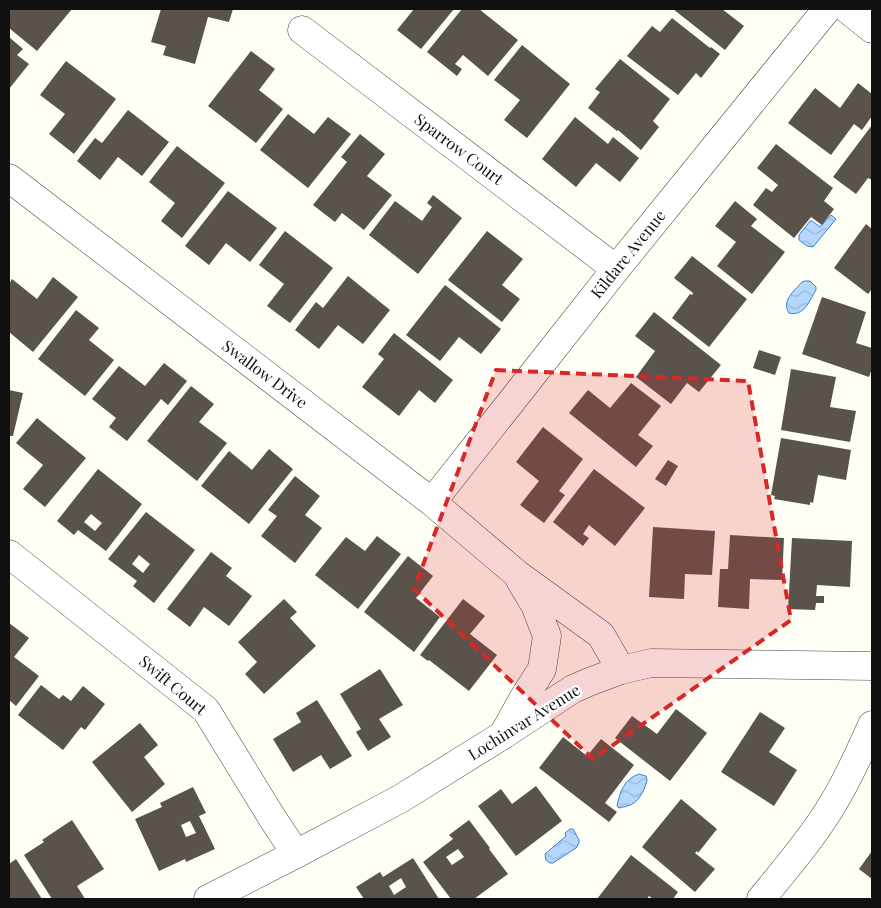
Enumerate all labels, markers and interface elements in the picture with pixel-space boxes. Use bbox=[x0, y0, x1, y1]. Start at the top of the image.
street label: Sparrow Court bbox=[411, 108, 508, 189]
street label: Kildare Avenue bbox=[585, 205, 670, 302]
street label: Swallow Drive bbox=[218, 335, 312, 413]
street label: Swift Court bbox=[135, 650, 212, 719]
street label: Lochinvar Avenue bbox=[464, 679, 584, 764]

